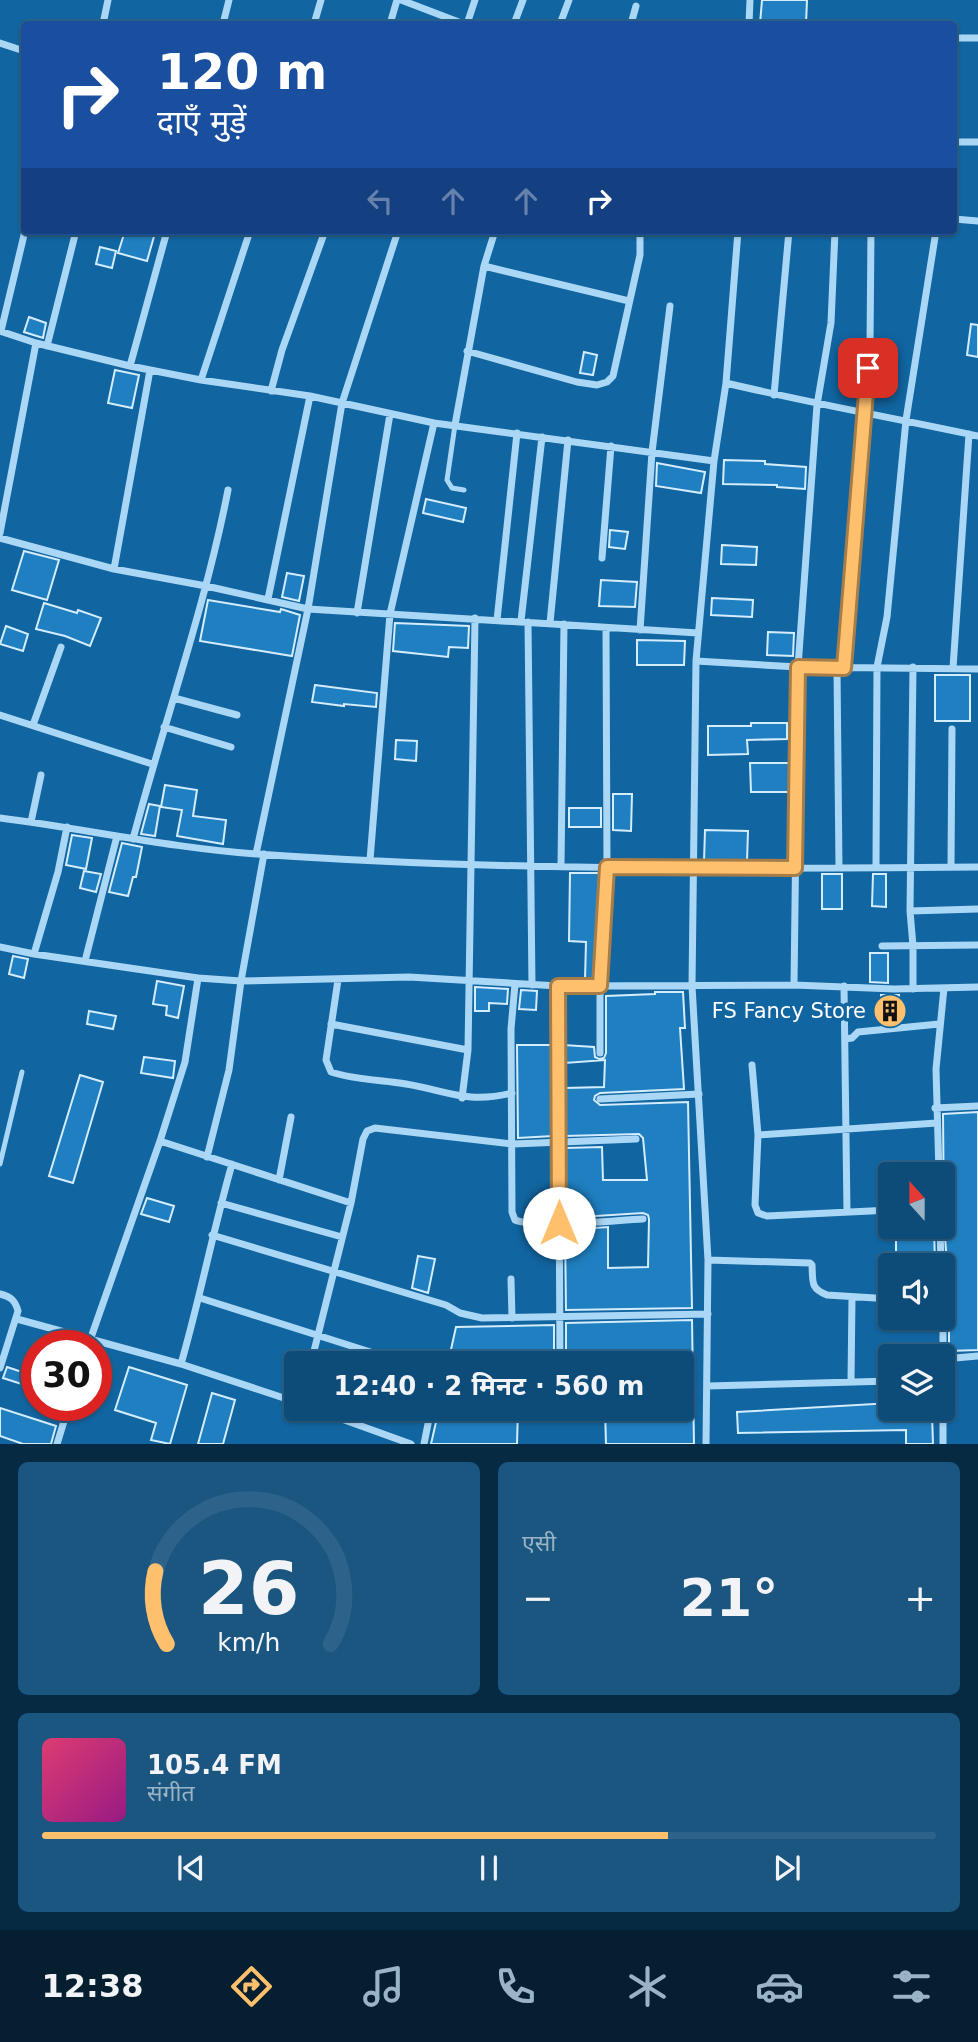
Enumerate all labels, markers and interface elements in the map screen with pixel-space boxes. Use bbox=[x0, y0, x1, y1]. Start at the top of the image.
text: 120 m bbox=[157, 44, 327, 101]
icon: right bbox=[42, 49, 133, 140]
text: दाएँ मुड़ें bbox=[157, 103, 246, 141]
icon: left bbox=[361, 182, 399, 220]
icon: ahead bbox=[434, 182, 472, 220]
icon: ahead bbox=[507, 182, 545, 220]
icon: right bbox=[580, 182, 618, 220]
pin bbox=[838, 338, 898, 398]
icon: arrive bbox=[849, 349, 887, 387]
building icon: FS Fancy Store bbox=[871, 992, 909, 1030]
place label: FS Fancy Store bbox=[712, 999, 866, 1023]
north arrow bbox=[878, 1162, 956, 1239]
map controls bbox=[878, 1162, 955, 1421]
position arrow bbox=[522, 1186, 596, 1260]
button: sound bbox=[878, 1253, 955, 1330]
speed limit sign: 30 bbox=[21, 1330, 112, 1421]
button: layers bbox=[878, 1344, 955, 1421]
text: 12:40 · 2 मिनट · 560 m bbox=[334, 1371, 644, 1401]
text: एसी bbox=[522, 1530, 556, 1556]
text: 26 bbox=[198, 1547, 300, 1632]
text: 21° bbox=[680, 1568, 778, 1628]
text: − bbox=[522, 1576, 554, 1620]
text: + bbox=[904, 1576, 936, 1620]
text: km/h bbox=[217, 1628, 281, 1657]
text: 105.4 FM bbox=[147, 1750, 282, 1780]
text: संगीत bbox=[147, 1780, 195, 1806]
icon: previous bbox=[172, 1849, 210, 1887]
icon: pause bbox=[470, 1849, 508, 1887]
icon: next bbox=[768, 1849, 806, 1887]
icon: directions bbox=[227, 1962, 276, 2011]
icon: music bbox=[359, 1962, 408, 2011]
icon: phone bbox=[491, 1962, 540, 2011]
icon: climate bbox=[623, 1962, 672, 2011]
icon: car bbox=[755, 1962, 804, 2011]
icon: filters bbox=[887, 1962, 936, 2011]
text: 12:38 bbox=[42, 1967, 143, 2005]

